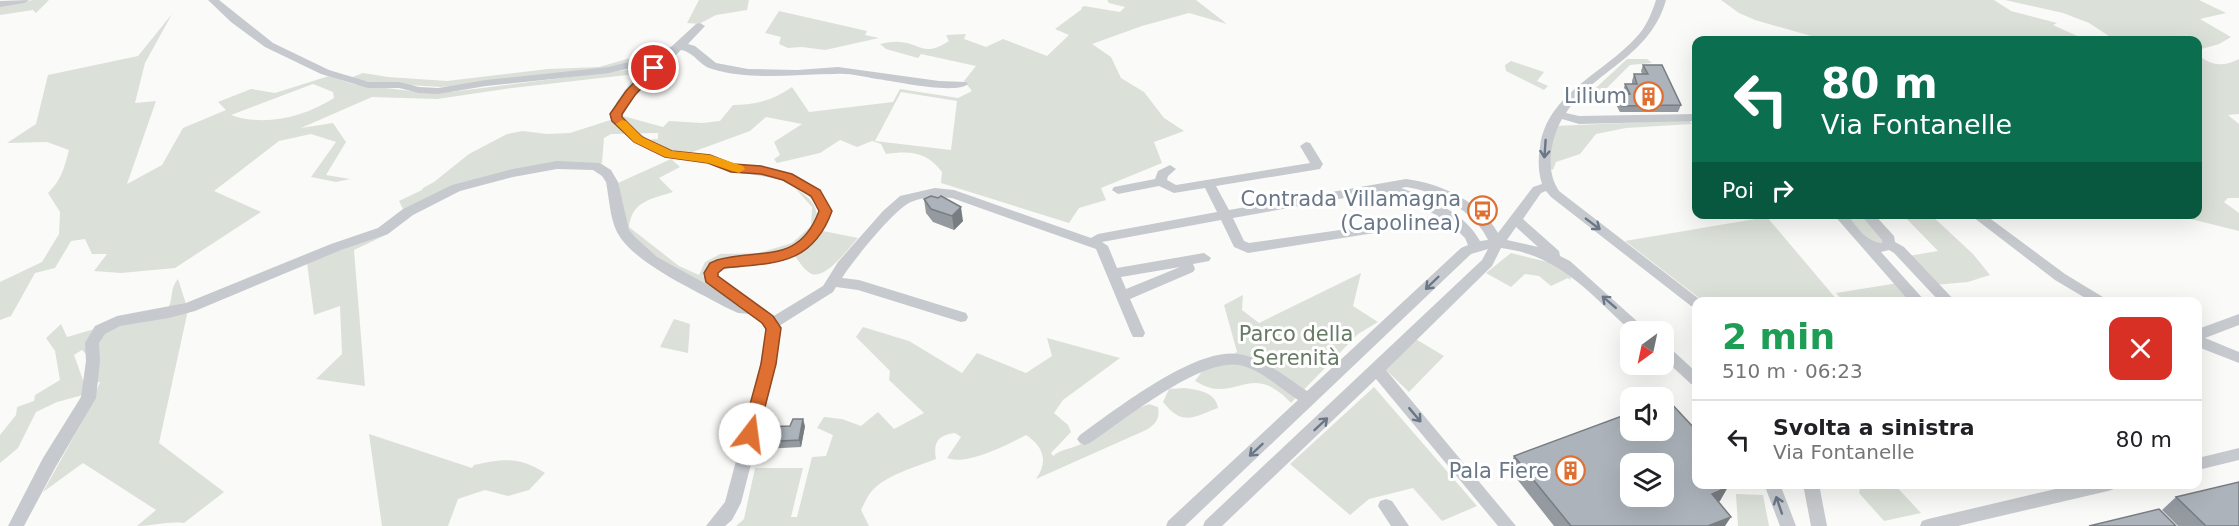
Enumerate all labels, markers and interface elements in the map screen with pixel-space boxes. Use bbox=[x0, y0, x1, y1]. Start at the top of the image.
pin bbox=[628, 42, 679, 93]
icon: arrive bbox=[637, 51, 670, 84]
text: 80 m bbox=[1821, 59, 1938, 108]
icon: left bbox=[1722, 60, 1800, 138]
building icon: Lilium bbox=[1632, 80, 1664, 112]
place label: Lilium bbox=[1564, 84, 1627, 108]
text: Via Fontanelle bbox=[1821, 109, 2012, 140]
one-way arrow bbox=[1539, 139, 1550, 159]
icon: right bbox=[1766, 174, 1799, 207]
text: Poi bbox=[1722, 178, 1754, 203]
place label: Contrada Villamagna (Capolinea) bbox=[1240, 187, 1461, 235]
bus stop icon: Contrada Villamagna (Capolinea) bbox=[1466, 195, 1498, 227]
one-way arrow bbox=[1584, 217, 1600, 230]
one-way arrow bbox=[1424, 276, 1439, 291]
one-way arrow bbox=[1602, 295, 1617, 309]
text: 2 min bbox=[1722, 316, 1835, 357]
button: close bbox=[2109, 317, 2172, 380]
north arrow bbox=[1620, 321, 1674, 375]
map controls bbox=[1620, 321, 1674, 507]
park label: Parco della Serenità bbox=[1239, 322, 1353, 370]
text: 510 m · 06:23 bbox=[1722, 359, 1863, 383]
button: sound bbox=[1620, 387, 1674, 441]
position arrow bbox=[718, 402, 782, 466]
one-way arrow bbox=[1408, 407, 1422, 422]
text: Svolta a sinistra bbox=[1773, 415, 1975, 440]
one-way arrow bbox=[1313, 416, 1328, 431]
icon: left bbox=[1722, 423, 1755, 456]
text: 80 m bbox=[2116, 427, 2172, 452]
text: Via Fontanelle bbox=[1773, 440, 1915, 464]
one-way arrow bbox=[1248, 443, 1263, 458]
button: layers bbox=[1620, 453, 1674, 507]
building icon: Pala Fiere bbox=[1554, 455, 1586, 487]
place label: Pala Fiere bbox=[1449, 459, 1549, 483]
one-way arrow bbox=[1773, 496, 1784, 515]

